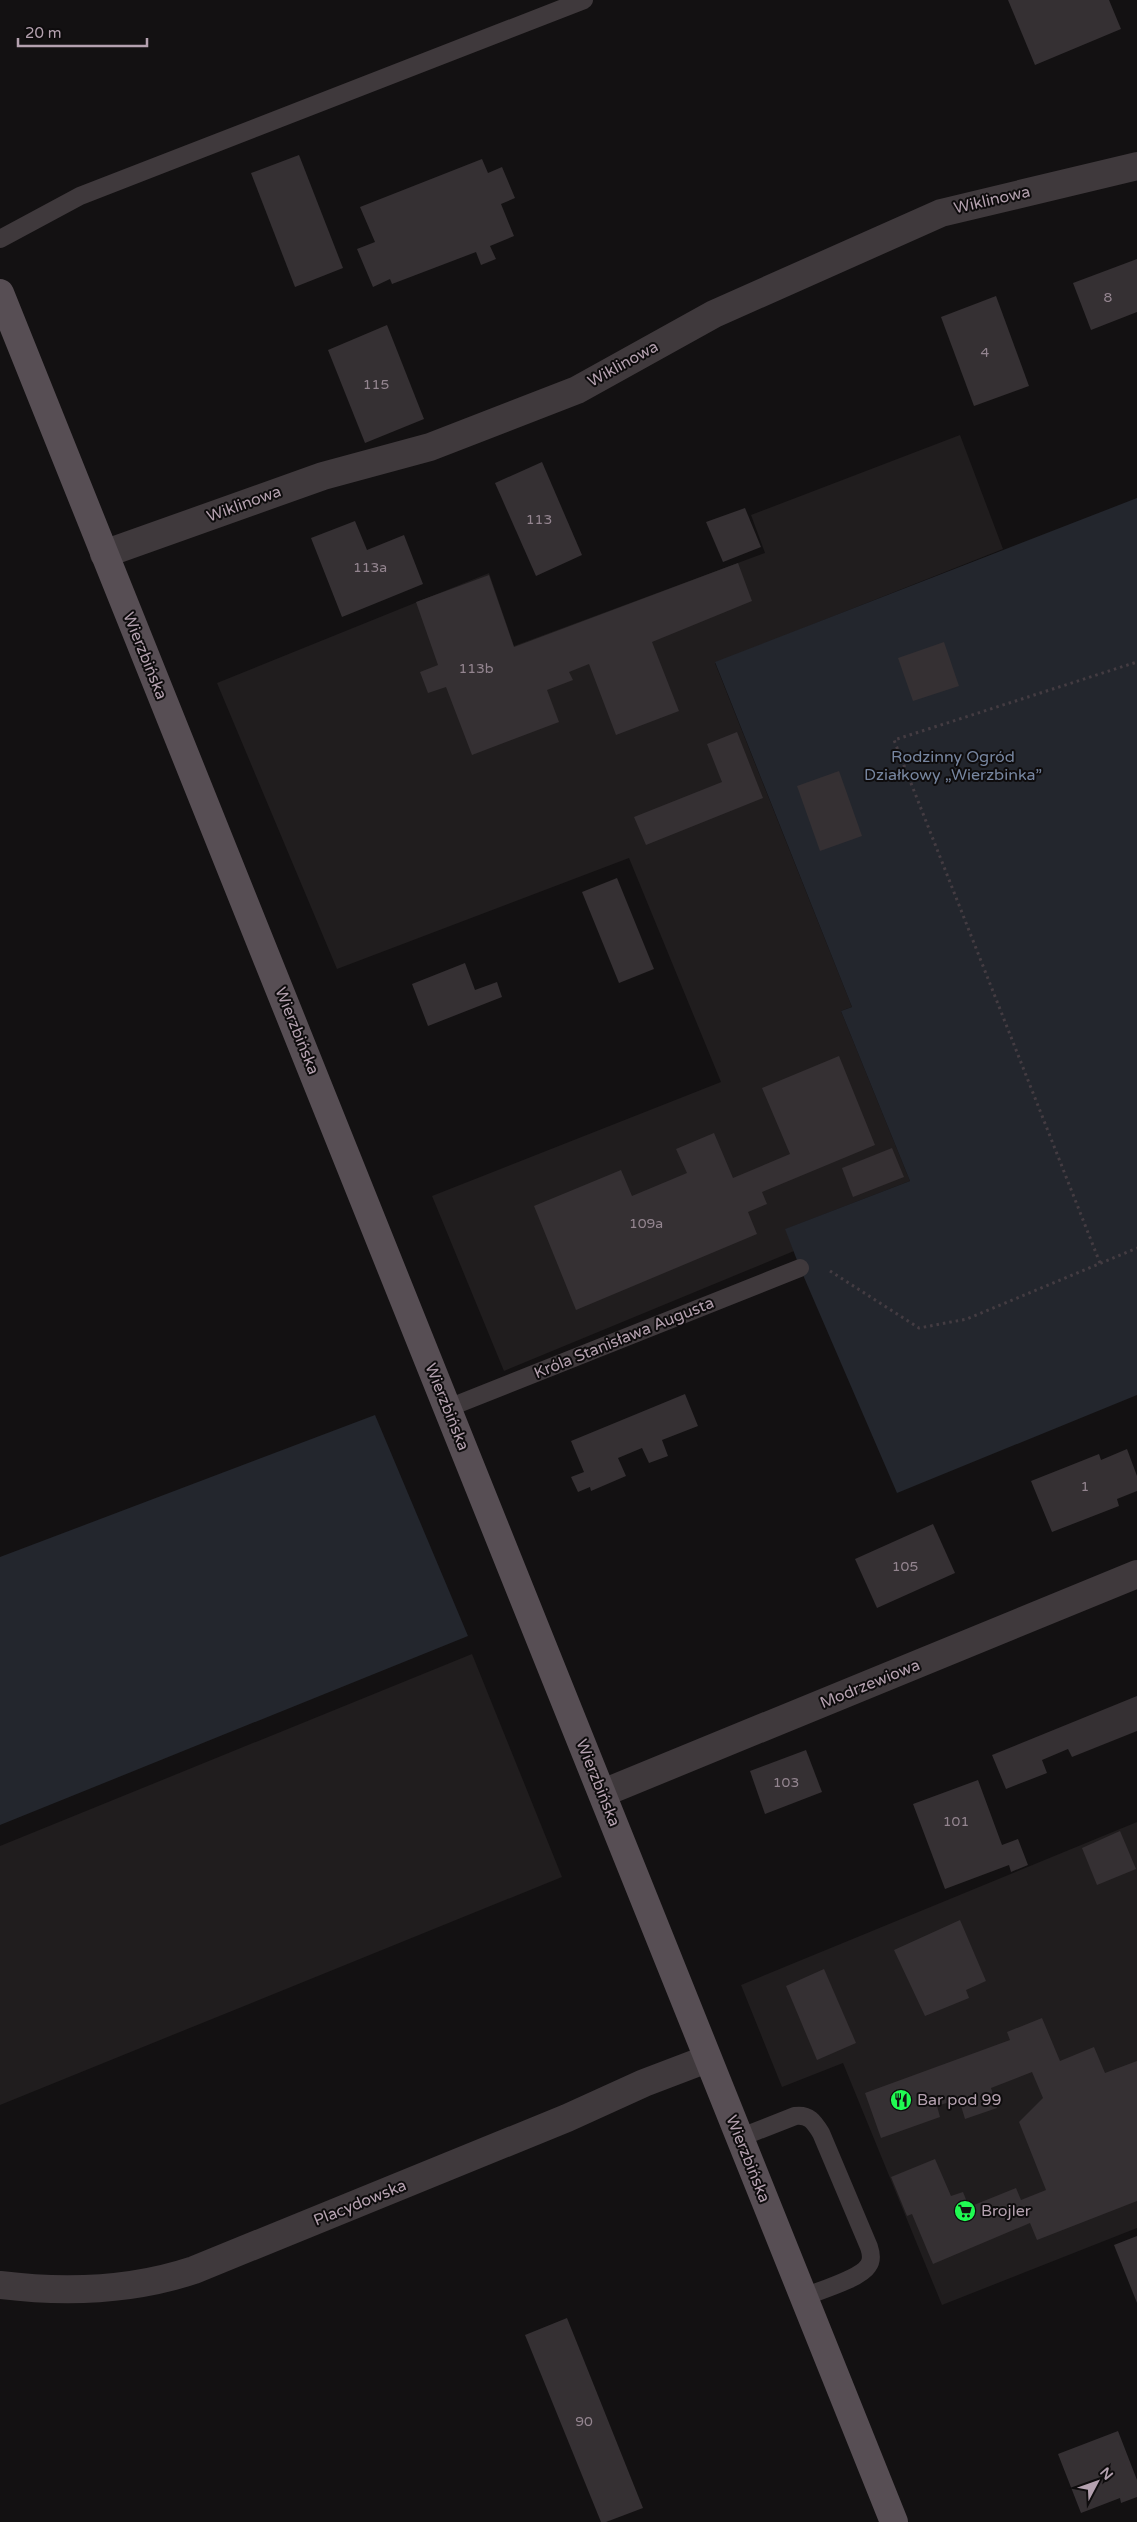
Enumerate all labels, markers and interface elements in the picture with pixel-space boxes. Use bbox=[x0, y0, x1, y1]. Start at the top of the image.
scale bar bbox=[18, 15, 146, 47]
text: 20 m bbox=[25, 24, 62, 42]
street label: Wiklinowa bbox=[952, 182, 1032, 218]
house number: 8 bbox=[1104, 289, 1113, 306]
street label: Wiklinowa bbox=[584, 336, 662, 392]
house number: 4 bbox=[981, 344, 990, 361]
house number: 115 bbox=[363, 376, 389, 393]
street label: Wiklinowa bbox=[204, 481, 284, 527]
house number: 113 bbox=[526, 511, 552, 528]
house number: 113a bbox=[353, 559, 387, 576]
street label: Wierzbińska bbox=[118, 610, 172, 702]
house number: 113b bbox=[458, 660, 494, 677]
park label: Rodzinny Ogród Działkowy „Wierzbinka” bbox=[864, 747, 1042, 785]
street label: Wierzbińska bbox=[270, 985, 324, 1077]
house number: 109a bbox=[629, 1215, 663, 1232]
street label: Króla Stanisława Augusta bbox=[531, 1293, 717, 1383]
street label: Wierzbińska bbox=[420, 1361, 474, 1453]
house number: 1 bbox=[1081, 1478, 1089, 1495]
house number: 105 bbox=[892, 1558, 918, 1575]
street label: Modrzewiowa bbox=[817, 1655, 923, 1713]
street label: Wierzbińska bbox=[571, 1737, 625, 1829]
house number: 103 bbox=[773, 1774, 799, 1791]
house number: 101 bbox=[943, 1813, 969, 1830]
restaurant icon: Bar pod 99 bbox=[889, 2088, 913, 2112]
place label: Bar pod 99 bbox=[917, 2090, 1002, 2110]
street label: Wierzbińska bbox=[721, 2113, 775, 2205]
street label: Placydowska bbox=[311, 2175, 409, 2231]
supermarket icon: Brojler bbox=[953, 2199, 977, 2223]
place label: Brojler bbox=[981, 2201, 1032, 2221]
house number: 90 bbox=[575, 2413, 593, 2430]
north arrow bbox=[1072, 2457, 1122, 2507]
text: N bbox=[1096, 2464, 1117, 2484]

